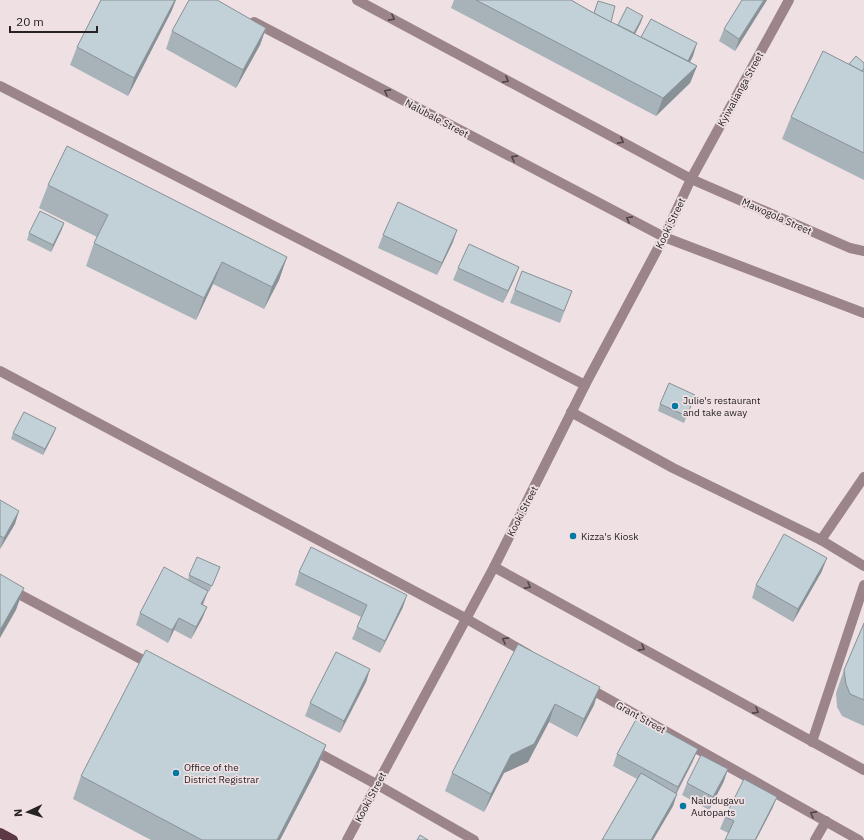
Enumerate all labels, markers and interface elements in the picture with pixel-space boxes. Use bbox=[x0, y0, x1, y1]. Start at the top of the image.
scale bar bbox=[10, 8, 97, 34]
text: 20 m bbox=[16, 14, 44, 29]
one-way arrow bbox=[388, 14, 395, 21]
street label: Kyiwalianga Street bbox=[715, 49, 767, 129]
one-way arrow bbox=[502, 75, 509, 82]
one-way arrow bbox=[383, 89, 391, 96]
street label: Nalubale Street bbox=[403, 96, 471, 141]
one-way arrow bbox=[617, 136, 624, 144]
one-way arrow bbox=[511, 156, 518, 163]
street label: Kooki Street bbox=[653, 195, 689, 251]
street label: Mawogola Street bbox=[740, 195, 814, 238]
one-way arrow bbox=[626, 216, 634, 223]
place label: Julie's restaurant and take away bbox=[683, 394, 761, 419]
marker: Julie's restaurant and take away bbox=[670, 401, 680, 411]
street label: Kooki Street bbox=[504, 483, 541, 539]
place label: Kizza's Kiosk bbox=[581, 530, 639, 543]
marker: Kizza's Kiosk bbox=[568, 531, 578, 541]
one-way arrow bbox=[524, 581, 531, 589]
one-way arrow bbox=[501, 638, 509, 645]
one-way arrow bbox=[638, 644, 645, 651]
street label: Grant Street bbox=[614, 698, 668, 737]
one-way arrow bbox=[752, 706, 759, 714]
place label: Office of the District Registrar bbox=[184, 761, 259, 786]
marker: Office of the District Registrar bbox=[171, 768, 181, 778]
street label: Kooki Street bbox=[352, 770, 389, 825]
north arrow bbox=[8, 792, 48, 832]
place label: Naludugavu Autoparts bbox=[691, 794, 744, 819]
marker: Naludugavu Autoparts bbox=[678, 801, 688, 811]
text: N bbox=[11, 808, 25, 817]
one-way arrow bbox=[810, 811, 817, 819]

